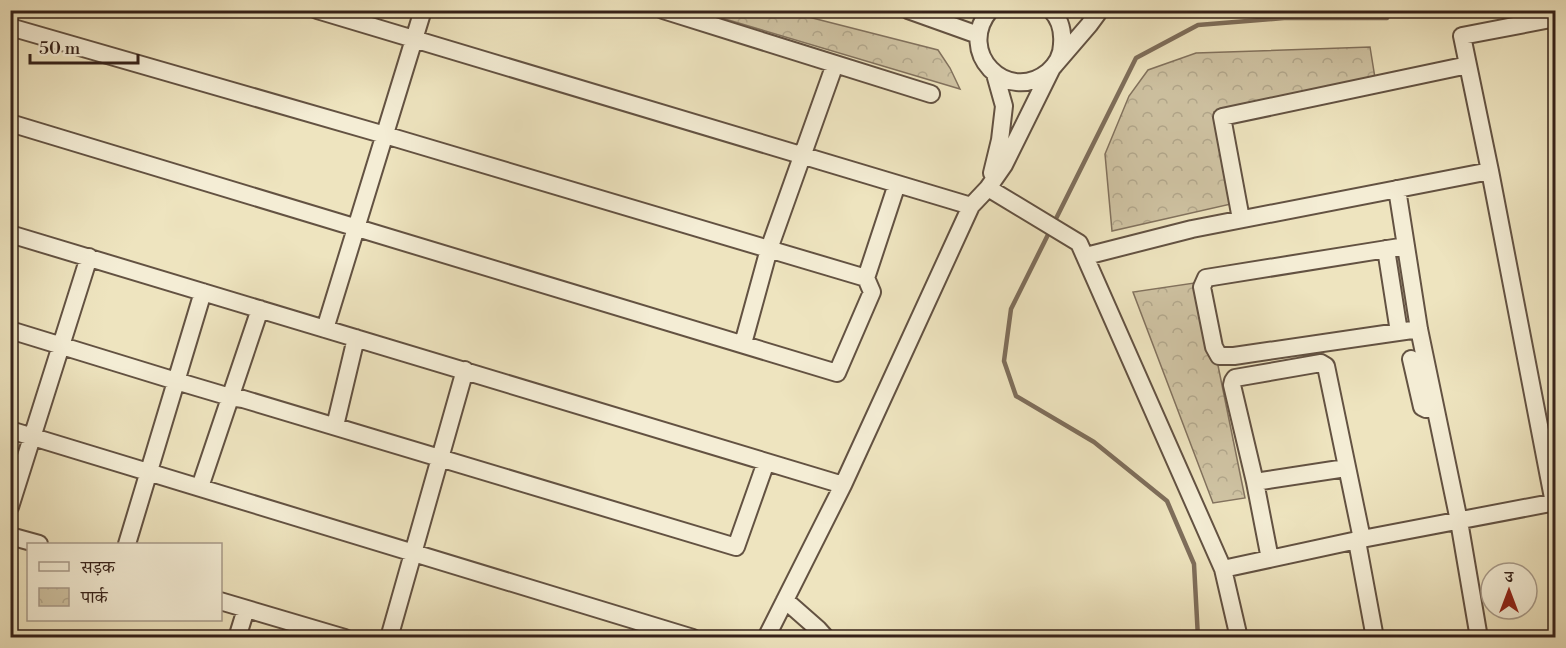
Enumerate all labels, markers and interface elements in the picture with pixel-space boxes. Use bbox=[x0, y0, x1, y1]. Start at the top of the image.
scale bar bbox=[30, 27, 138, 65]
text: 50 m bbox=[39, 37, 81, 60]
legend bbox=[27, 543, 222, 621]
text: सड़क bbox=[80, 556, 116, 579]
north arrow bbox=[1479, 561, 1539, 621]
text: उ bbox=[1504, 567, 1515, 587]
text: पार्क bbox=[80, 586, 109, 609]

